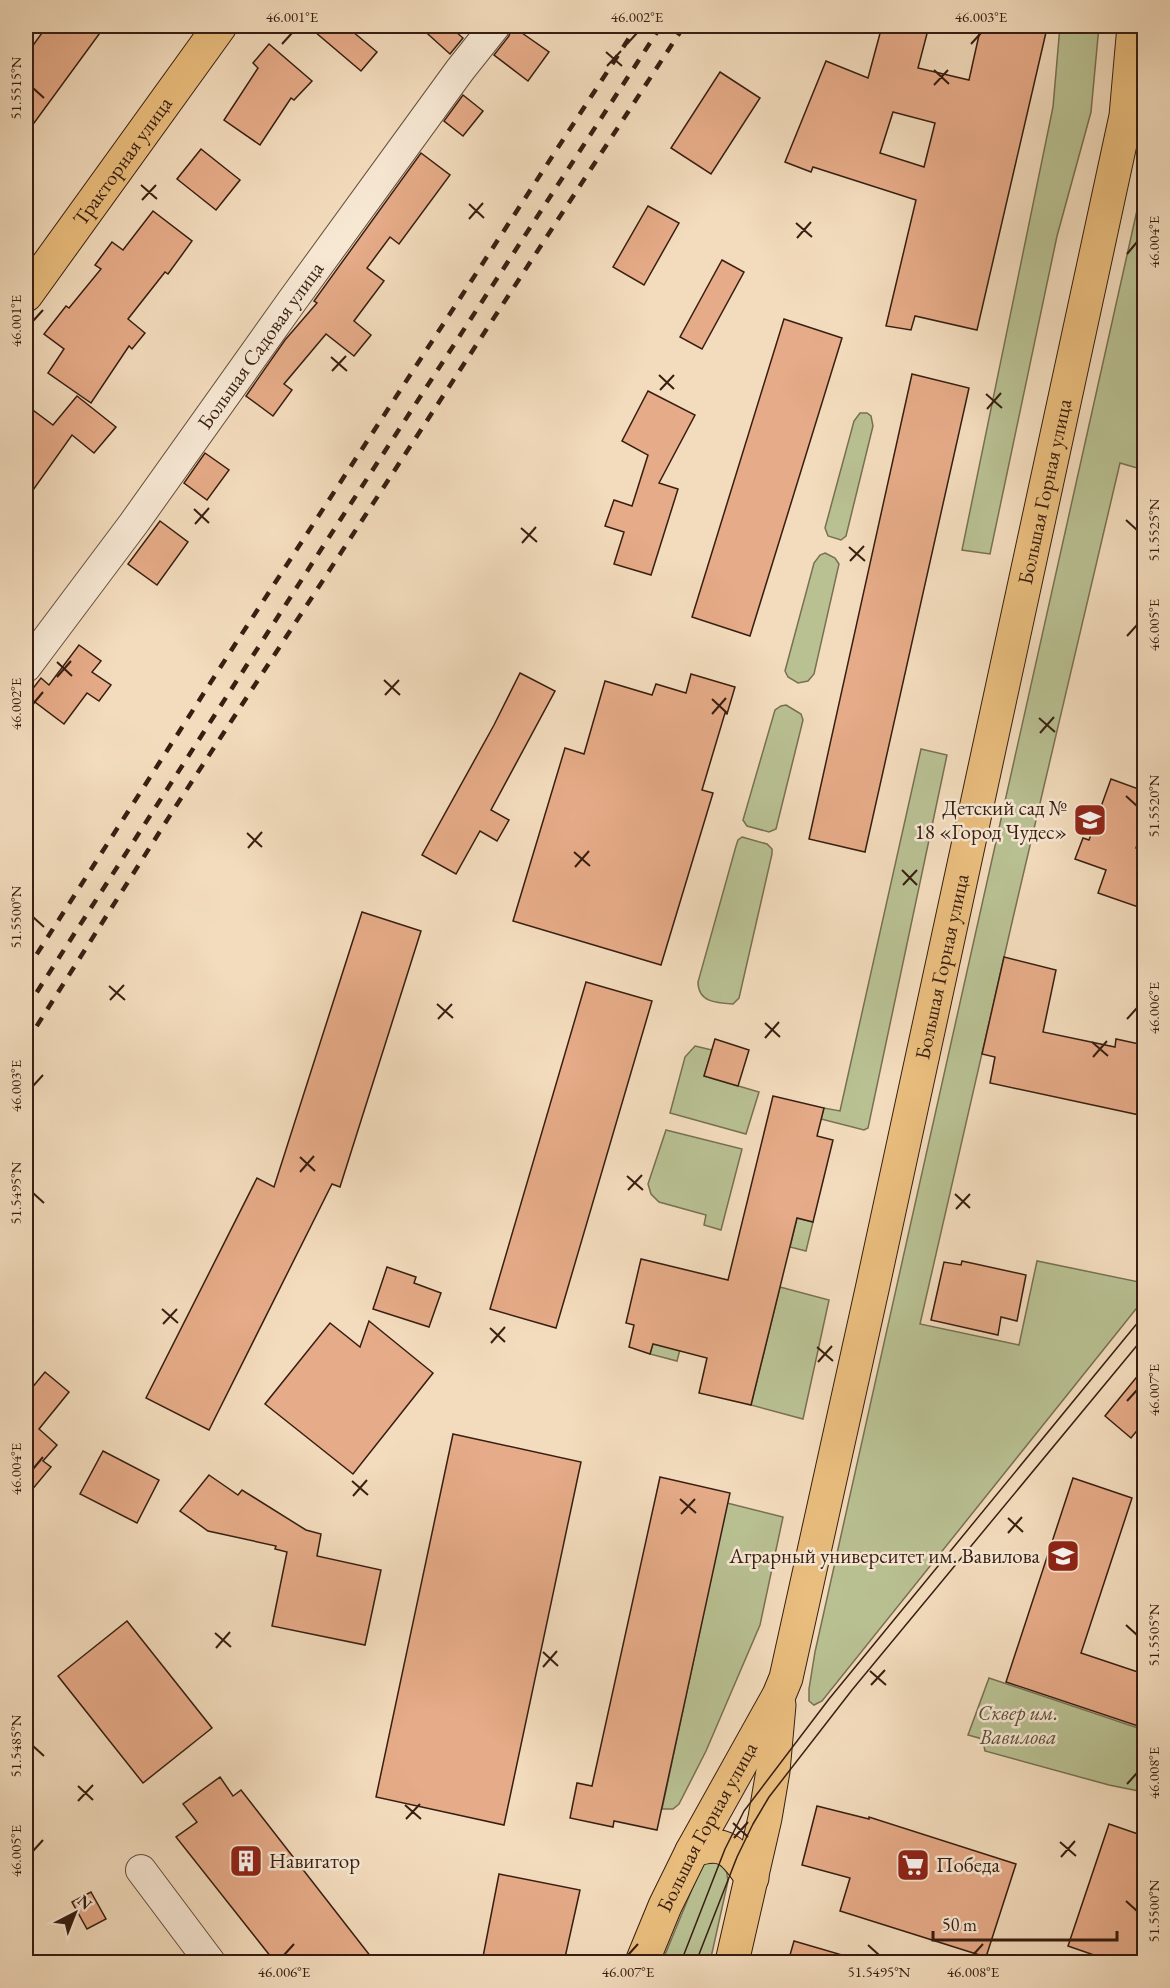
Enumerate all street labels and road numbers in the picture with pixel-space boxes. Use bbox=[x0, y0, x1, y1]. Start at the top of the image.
street label: Тракторная улица bbox=[66, 90, 178, 231]
street label: Большая Садовая улица bbox=[191, 255, 330, 435]
street label: Большая Горная улица bbox=[1011, 396, 1078, 587]
street label: Большая Горная улица bbox=[908, 871, 975, 1062]
street label: Большая Горная улица bbox=[650, 1736, 763, 1916]

